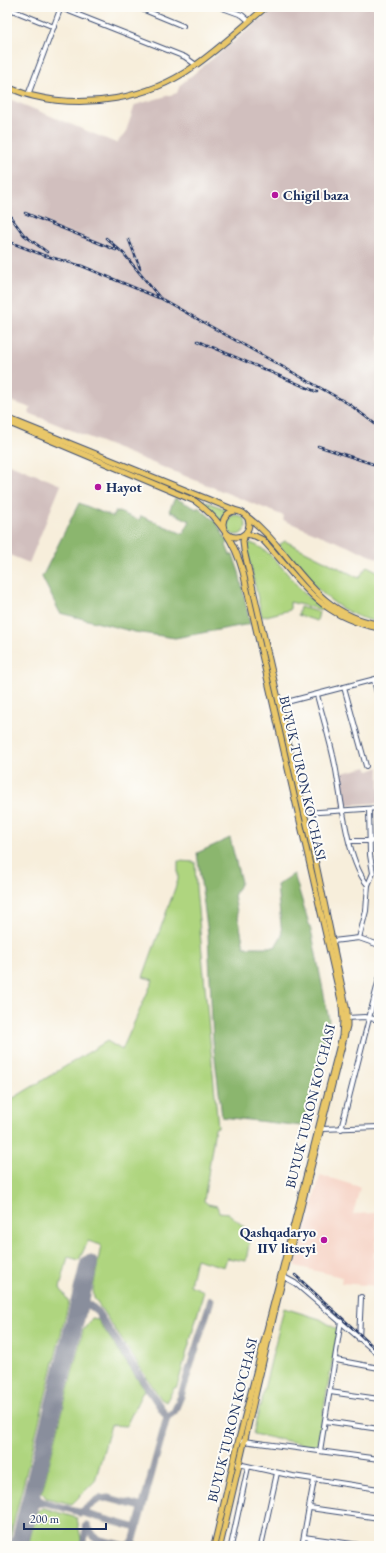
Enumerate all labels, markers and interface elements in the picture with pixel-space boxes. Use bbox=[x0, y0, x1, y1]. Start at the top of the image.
place label: Chigil baza bbox=[283, 186, 350, 204]
marker: Chigil baza bbox=[270, 190, 280, 200]
place label: Hayot bbox=[106, 478, 142, 496]
marker: Hayot bbox=[93, 482, 103, 492]
street label: BUYUK TURON KO'CHASI bbox=[275, 694, 331, 863]
street label: BUYUK TURON KO'CHASI bbox=[281, 1022, 339, 1190]
place label: Qashqadaryo IIV litseyi bbox=[240, 1223, 316, 1257]
marker: Qashqadaryo IIV litseyi bbox=[319, 1235, 329, 1245]
street label: BUYUK TURON KO'CHASI bbox=[203, 1336, 261, 1504]
scale bar bbox=[24, 1505, 106, 1531]
text: 200 m bbox=[30, 1511, 60, 1527]

